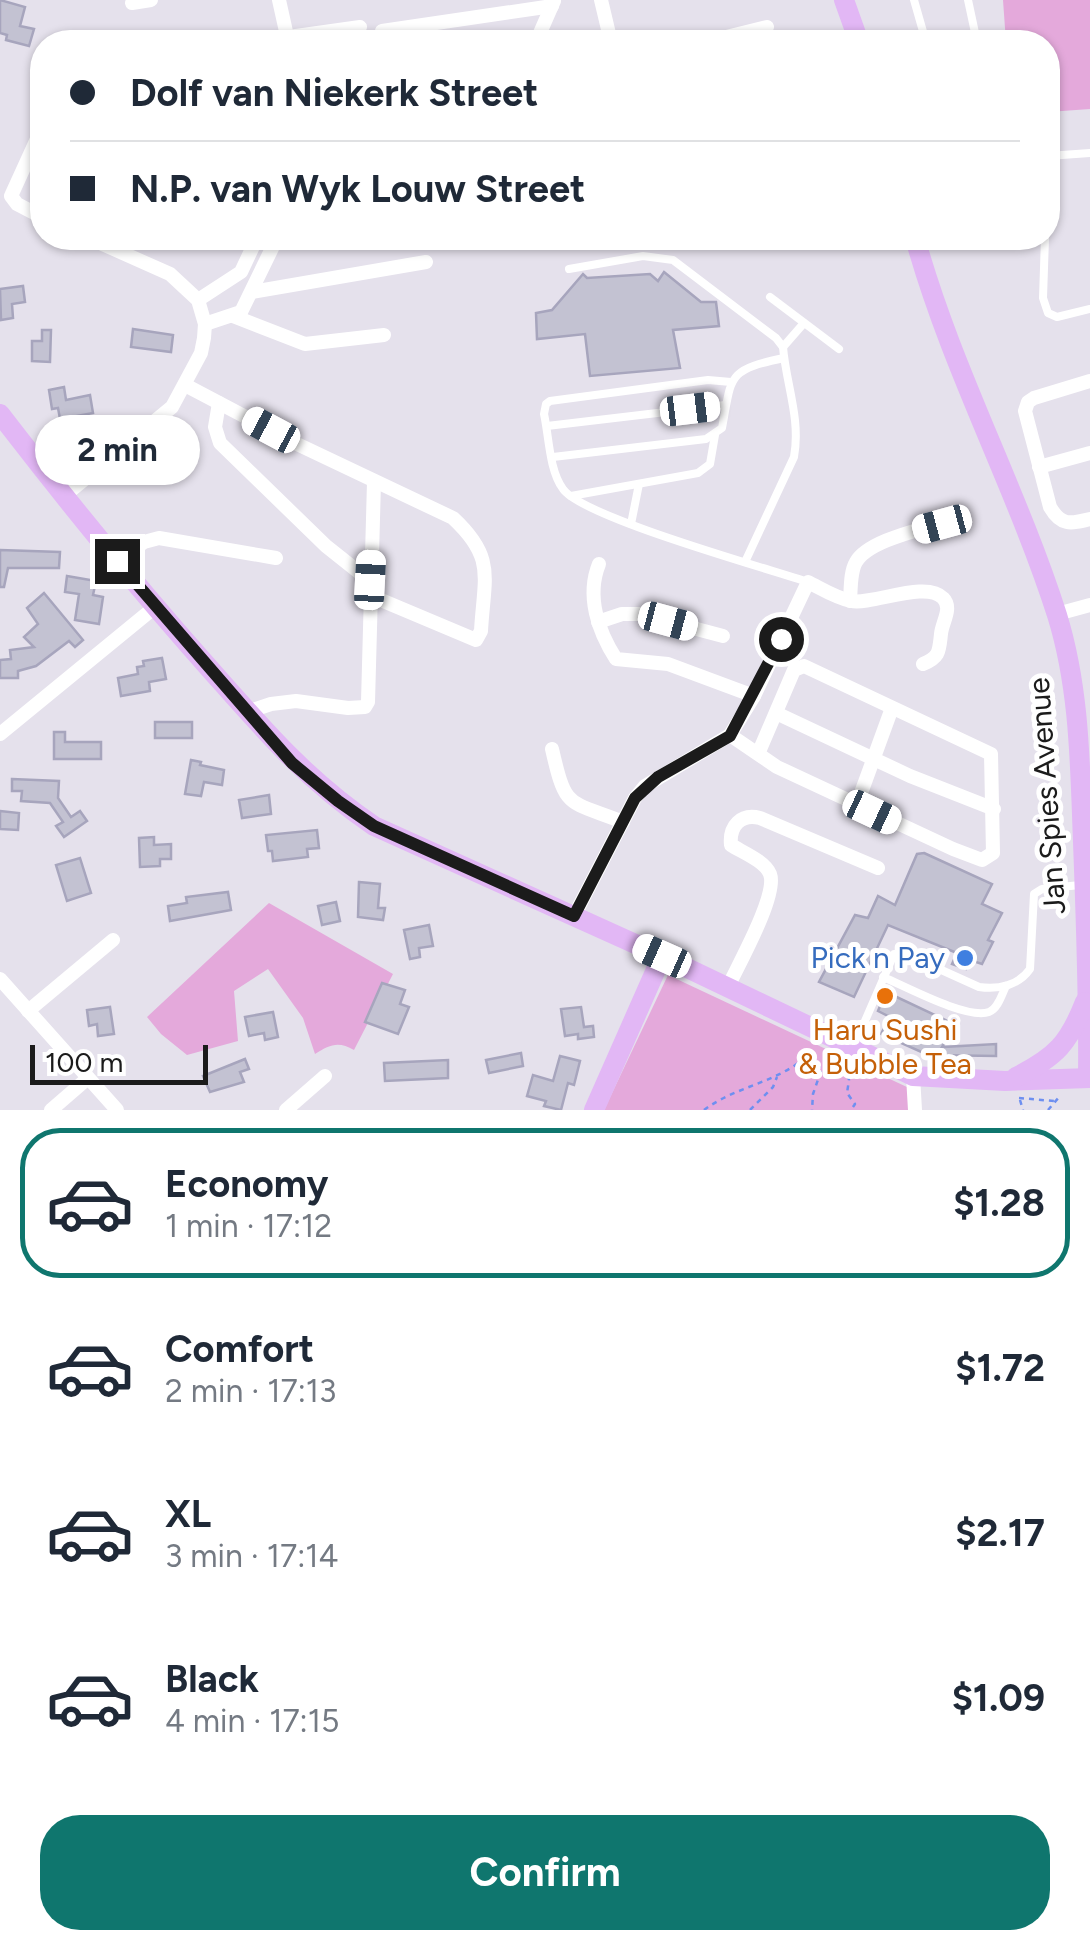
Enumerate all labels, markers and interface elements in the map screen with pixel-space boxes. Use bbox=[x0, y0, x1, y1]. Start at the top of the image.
text: Dolf van Niekerk Street bbox=[130, 70, 538, 116]
text: N.P. van Wyk Louw Street bbox=[130, 166, 585, 212]
car bbox=[658, 390, 722, 428]
car bbox=[237, 403, 305, 457]
callout: 2 min bbox=[34, 416, 200, 486]
text: 2 min bbox=[77, 431, 158, 469]
car bbox=[909, 502, 975, 546]
route end bbox=[95, 539, 140, 584]
car bbox=[353, 549, 387, 611]
car bbox=[635, 599, 701, 643]
route start bbox=[759, 617, 804, 662]
street label: Jan Spies Avenue bbox=[1020, 676, 1073, 916]
car bbox=[838, 786, 906, 838]
car bbox=[628, 930, 696, 982]
place label: Pick n Pay bbox=[810, 939, 945, 976]
marker: Pick n Pay bbox=[954, 947, 976, 969]
marker: Haru Sushi & Bubble Tea bbox=[874, 985, 896, 1007]
place label: Haru Sushi & Bubble Tea bbox=[798, 1011, 972, 1082]
scale bar bbox=[30, 1040, 208, 1084]
text: 100 m bbox=[45, 1045, 123, 1079]
icon: car bbox=[45, 1158, 135, 1248]
text: Economy bbox=[165, 1161, 328, 1207]
text: $1.28 bbox=[953, 1180, 1045, 1226]
text: 1 min · 17:12 bbox=[165, 1207, 332, 1245]
icon: car bbox=[45, 1323, 135, 1413]
text: Comfort bbox=[165, 1326, 314, 1372]
text: $1.72 bbox=[955, 1345, 1045, 1391]
text: 2 min · 17:13 bbox=[165, 1372, 336, 1410]
icon: car bbox=[45, 1488, 135, 1578]
text: XL bbox=[165, 1491, 211, 1537]
text: $2.17 bbox=[955, 1510, 1045, 1556]
text: 3 min · 17:14 bbox=[165, 1537, 338, 1575]
icon: car bbox=[45, 1653, 135, 1743]
text: Black bbox=[165, 1656, 259, 1702]
text: $1.09 bbox=[952, 1675, 1045, 1721]
text: 4 min · 17:15 bbox=[165, 1702, 339, 1740]
button: Confirm bbox=[40, 1815, 1050, 1930]

